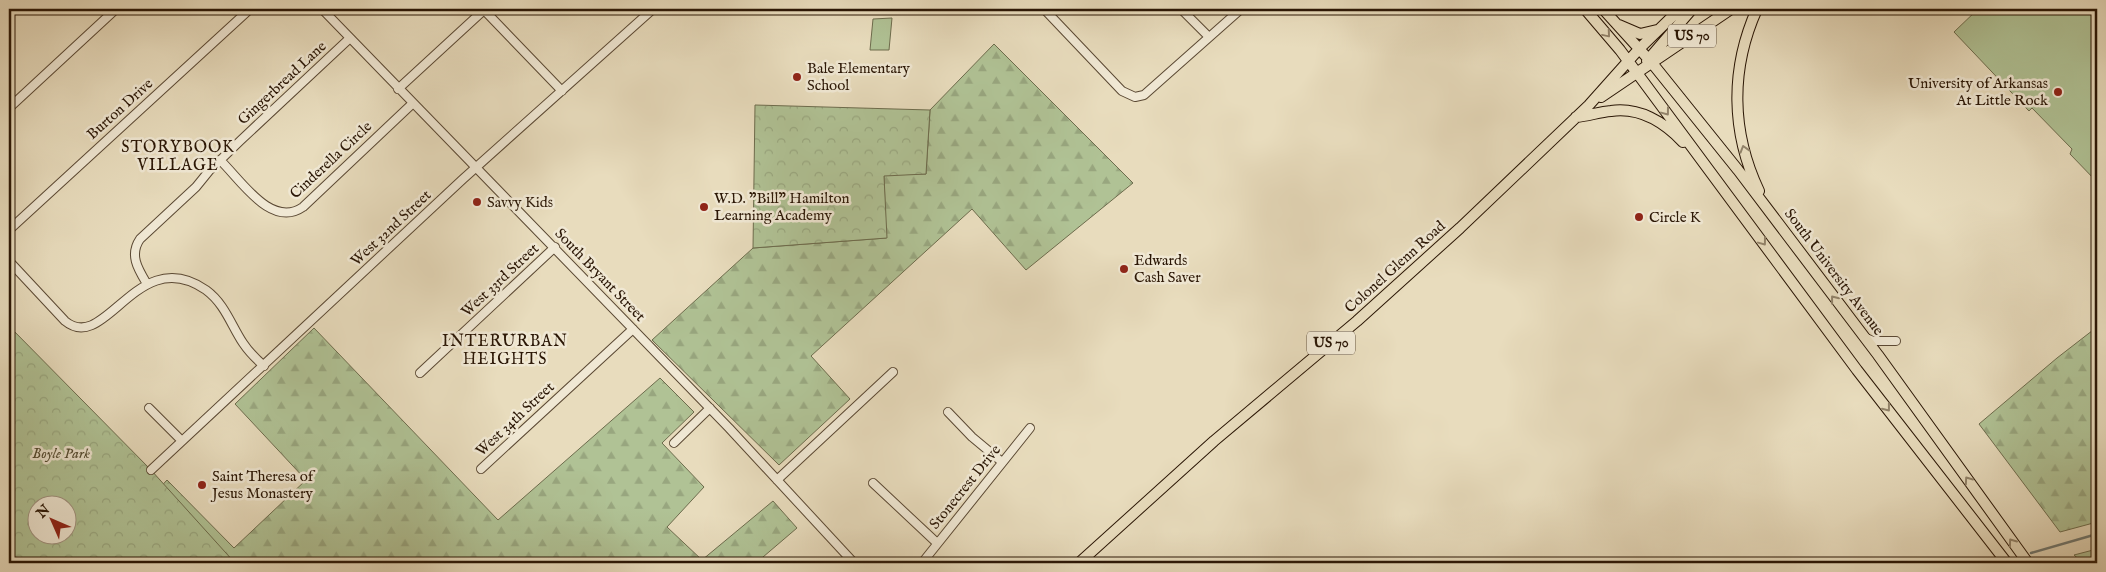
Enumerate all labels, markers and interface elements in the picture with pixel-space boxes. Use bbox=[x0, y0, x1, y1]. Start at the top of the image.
road number: US 70 bbox=[1668, 24, 1716, 48]
one-way arrow bbox=[1602, 29, 1611, 38]
street label: Gingerbread Lane bbox=[234, 37, 330, 129]
place label: Bale Elementary School bbox=[807, 59, 910, 95]
marker: Bale Elementary School bbox=[791, 71, 803, 83]
street label: Burton Drive bbox=[83, 74, 157, 144]
place label: University of Arkansas At Little Rock bbox=[1908, 74, 2049, 110]
marker: University of Arkansas At Little Rock bbox=[2052, 86, 2064, 98]
one-way arrow bbox=[1661, 106, 1669, 115]
street label: Cinderella Circle bbox=[286, 117, 376, 203]
district label: STORYBOOK VILLAGE bbox=[121, 138, 235, 176]
one-way arrow bbox=[1739, 145, 1749, 154]
street label: West 32nd Street bbox=[347, 186, 435, 270]
place label: W.D. "Bill" Hamilton Learning Academy bbox=[714, 189, 850, 225]
place label: Savvy Kids bbox=[487, 193, 553, 212]
marker: Savvy Kids bbox=[471, 196, 483, 208]
marker: W.D. "Bill" Hamilton Learning Academy bbox=[698, 201, 710, 213]
street label: South University Avenue bbox=[1780, 205, 1888, 339]
place label: Circle K bbox=[1649, 208, 1701, 227]
marker: Circle K bbox=[1633, 211, 1645, 223]
street label: Colonel Glenn Road bbox=[1341, 216, 1450, 317]
street label: South Bryant Street bbox=[551, 224, 649, 326]
one-way arrow bbox=[1757, 236, 1766, 246]
street label: West 33rd Street bbox=[457, 239, 543, 321]
place label: Edwards Cash Saver bbox=[1134, 251, 1201, 287]
marker: Edwards Cash Saver bbox=[1118, 263, 1130, 275]
one-way arrow bbox=[1831, 295, 1840, 305]
district label: INTERURBAN HEIGHTS bbox=[442, 332, 568, 370]
road number: US 70 bbox=[1307, 332, 1355, 354]
street label: West 34th Street bbox=[472, 378, 558, 460]
one-way arrow bbox=[1882, 403, 1891, 412]
street label: Stonecrest Drive bbox=[925, 441, 1005, 533]
park label: Boyle Park bbox=[32, 444, 90, 463]
place label: Saint Theresa of Jesus Monastery bbox=[210, 467, 316, 503]
one-way arrow bbox=[1965, 476, 1974, 486]
marker: Saint Theresa of Jesus Monastery bbox=[196, 479, 208, 491]
north arrow bbox=[28, 494, 78, 544]
text: N bbox=[32, 501, 54, 523]
one-way arrow bbox=[2009, 538, 2018, 548]

